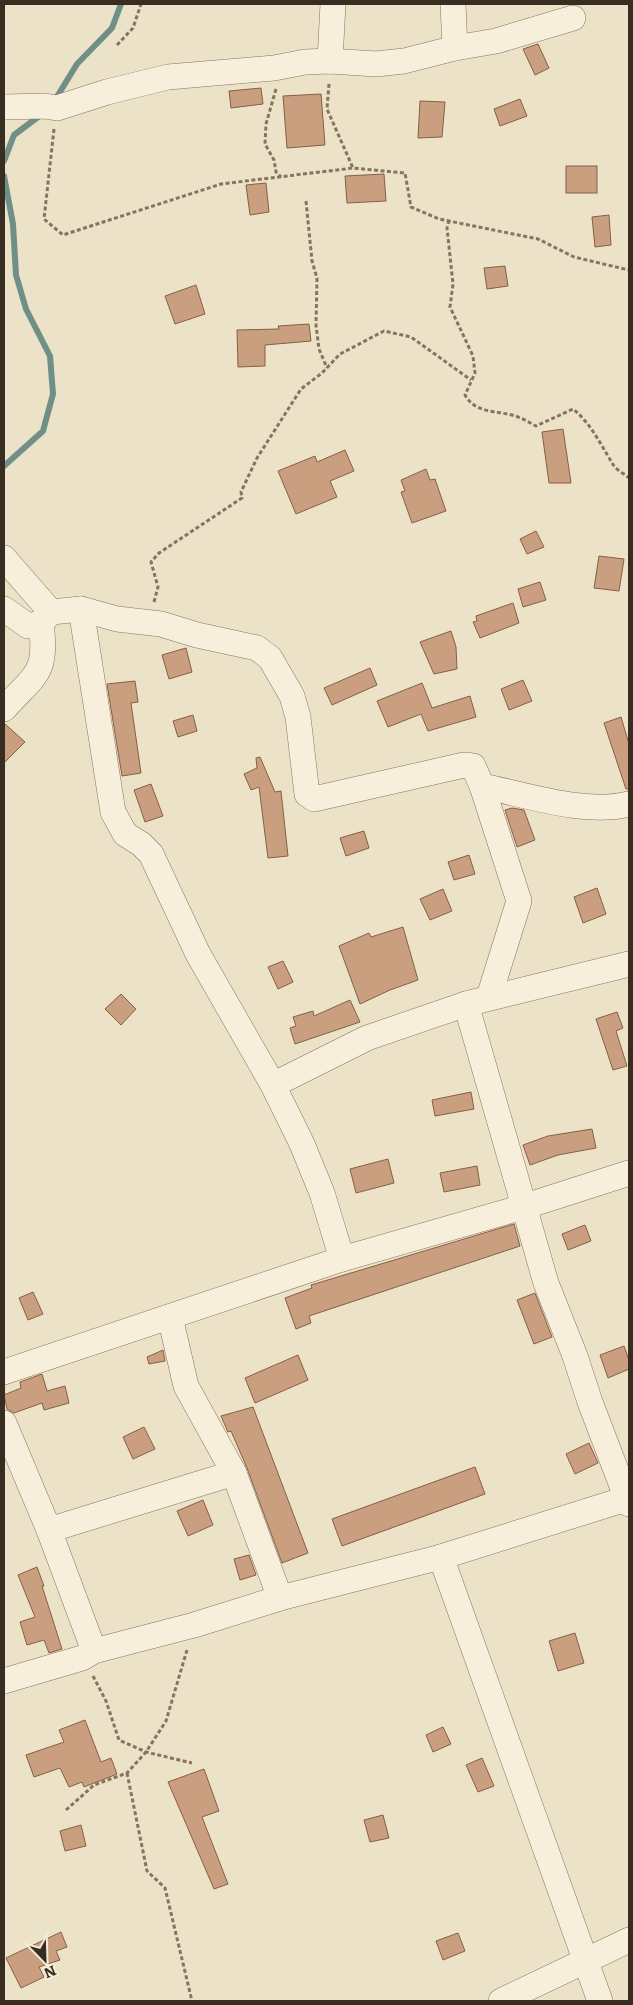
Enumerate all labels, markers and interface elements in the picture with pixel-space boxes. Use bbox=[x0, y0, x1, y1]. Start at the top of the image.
north arrow bbox=[20, 1935, 70, 1985]
text: N bbox=[41, 1961, 60, 1984]

